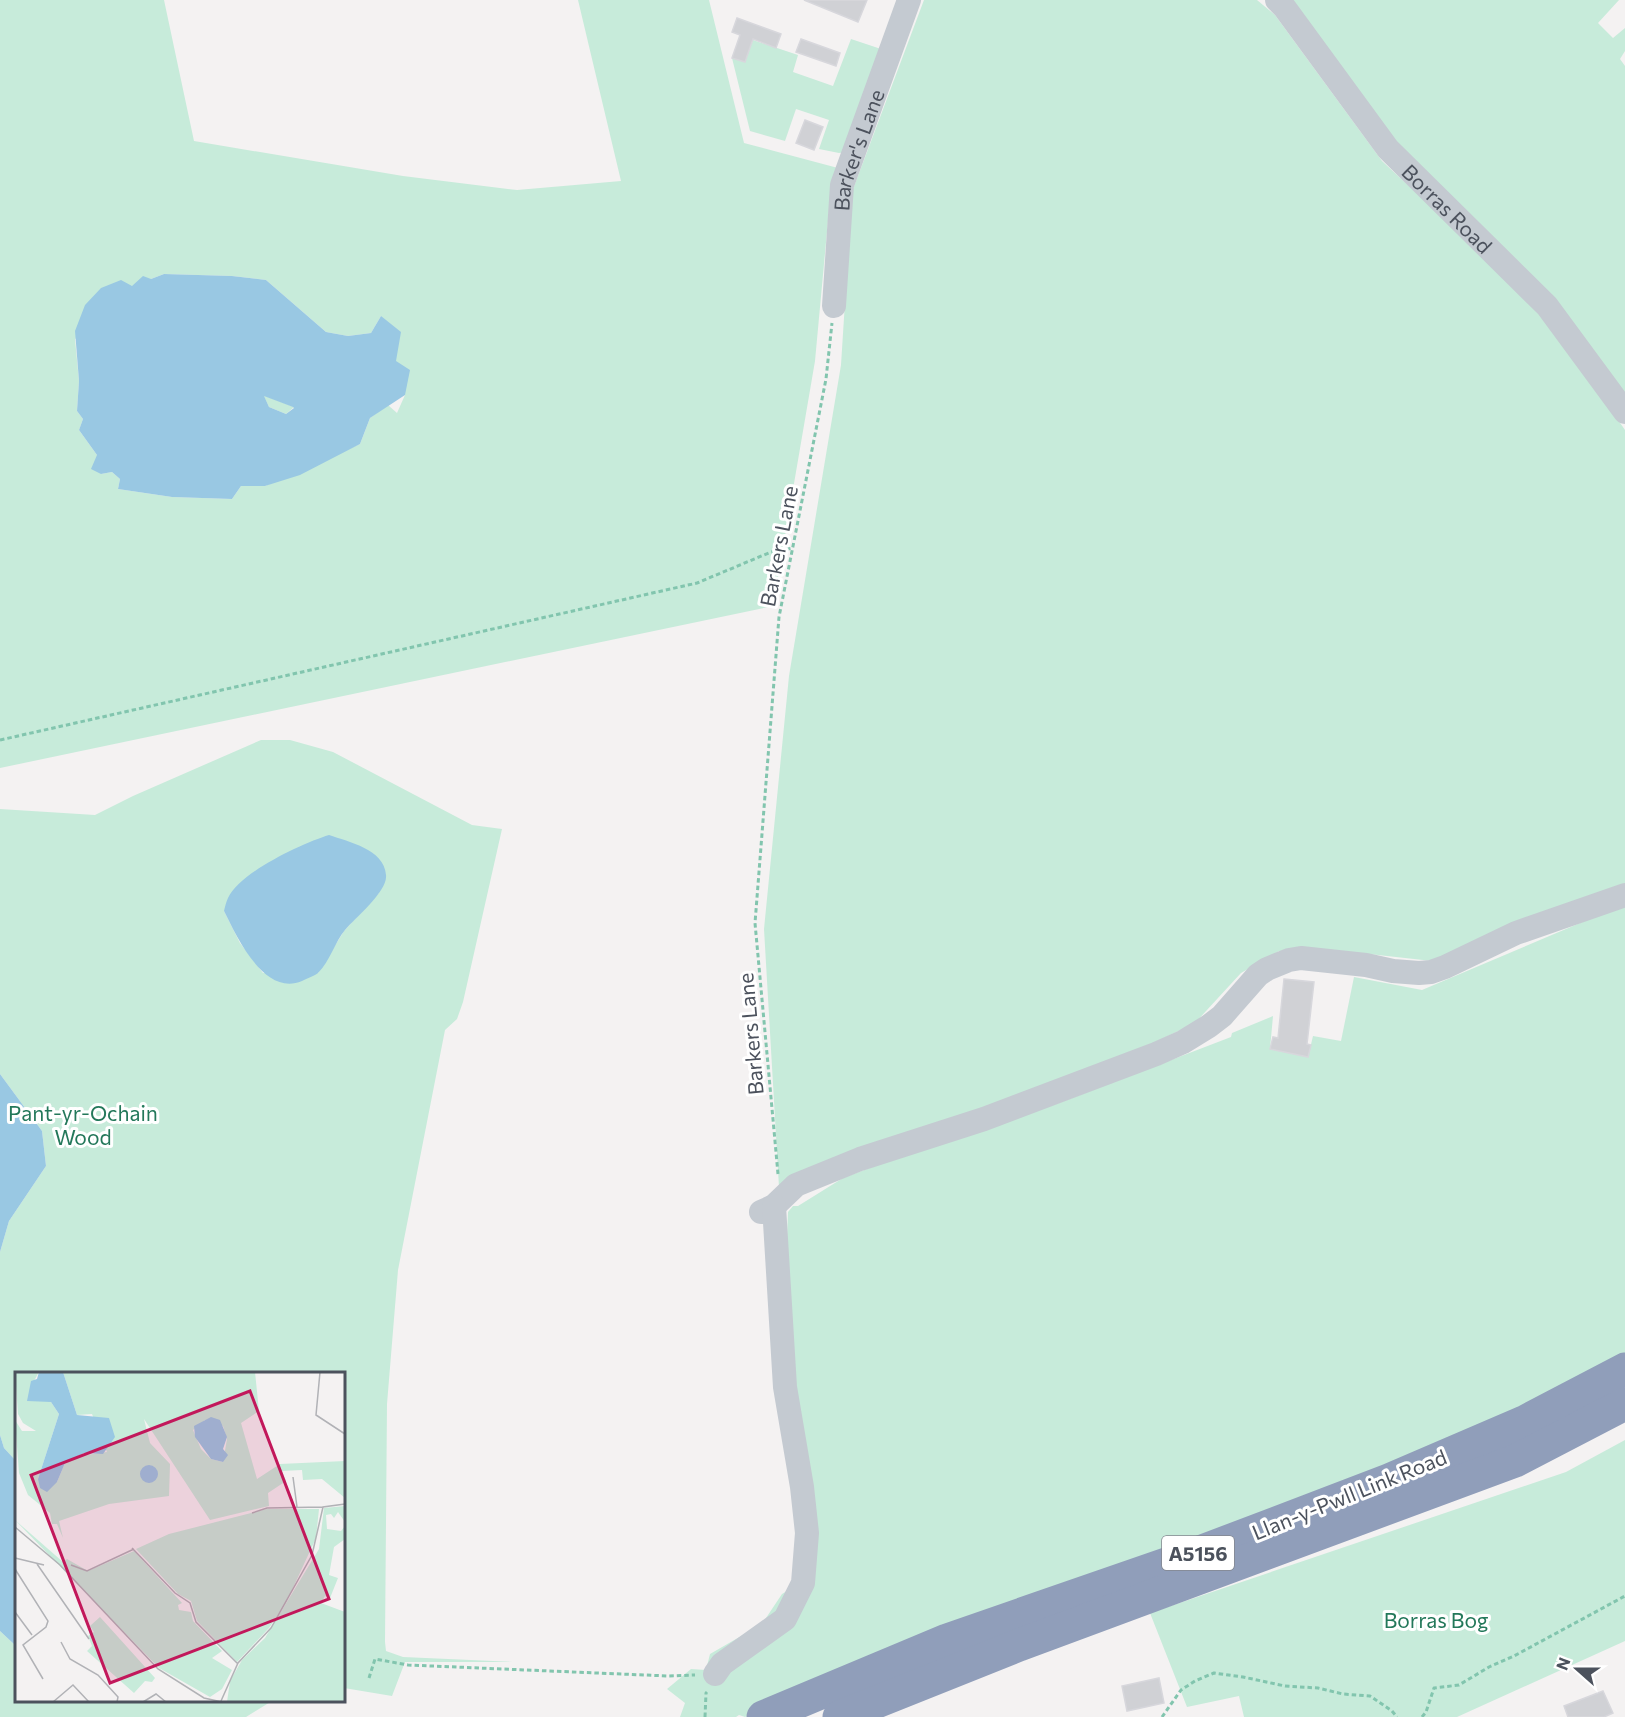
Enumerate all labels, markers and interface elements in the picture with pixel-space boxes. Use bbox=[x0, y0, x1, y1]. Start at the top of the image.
street label: Barker's Lane bbox=[828, 85, 888, 212]
street label: Borras Road bbox=[1398, 158, 1498, 258]
street label: Barkers Lane bbox=[754, 483, 802, 609]
street label: Barkers Lane bbox=[732, 972, 768, 1096]
park label: Pant-yr-Ochain Wood bbox=[8, 1100, 158, 1149]
inset map bbox=[15, 1372, 345, 1702]
street label: Llan-y-Pwll Link Road bbox=[1248, 1444, 1450, 1544]
road number: A5156 bbox=[1162, 1536, 1234, 1570]
park label: Borras Bog bbox=[1384, 1607, 1488, 1632]
north arrow bbox=[1547, 1639, 1607, 1699]
text: N bbox=[1552, 1654, 1574, 1672]

